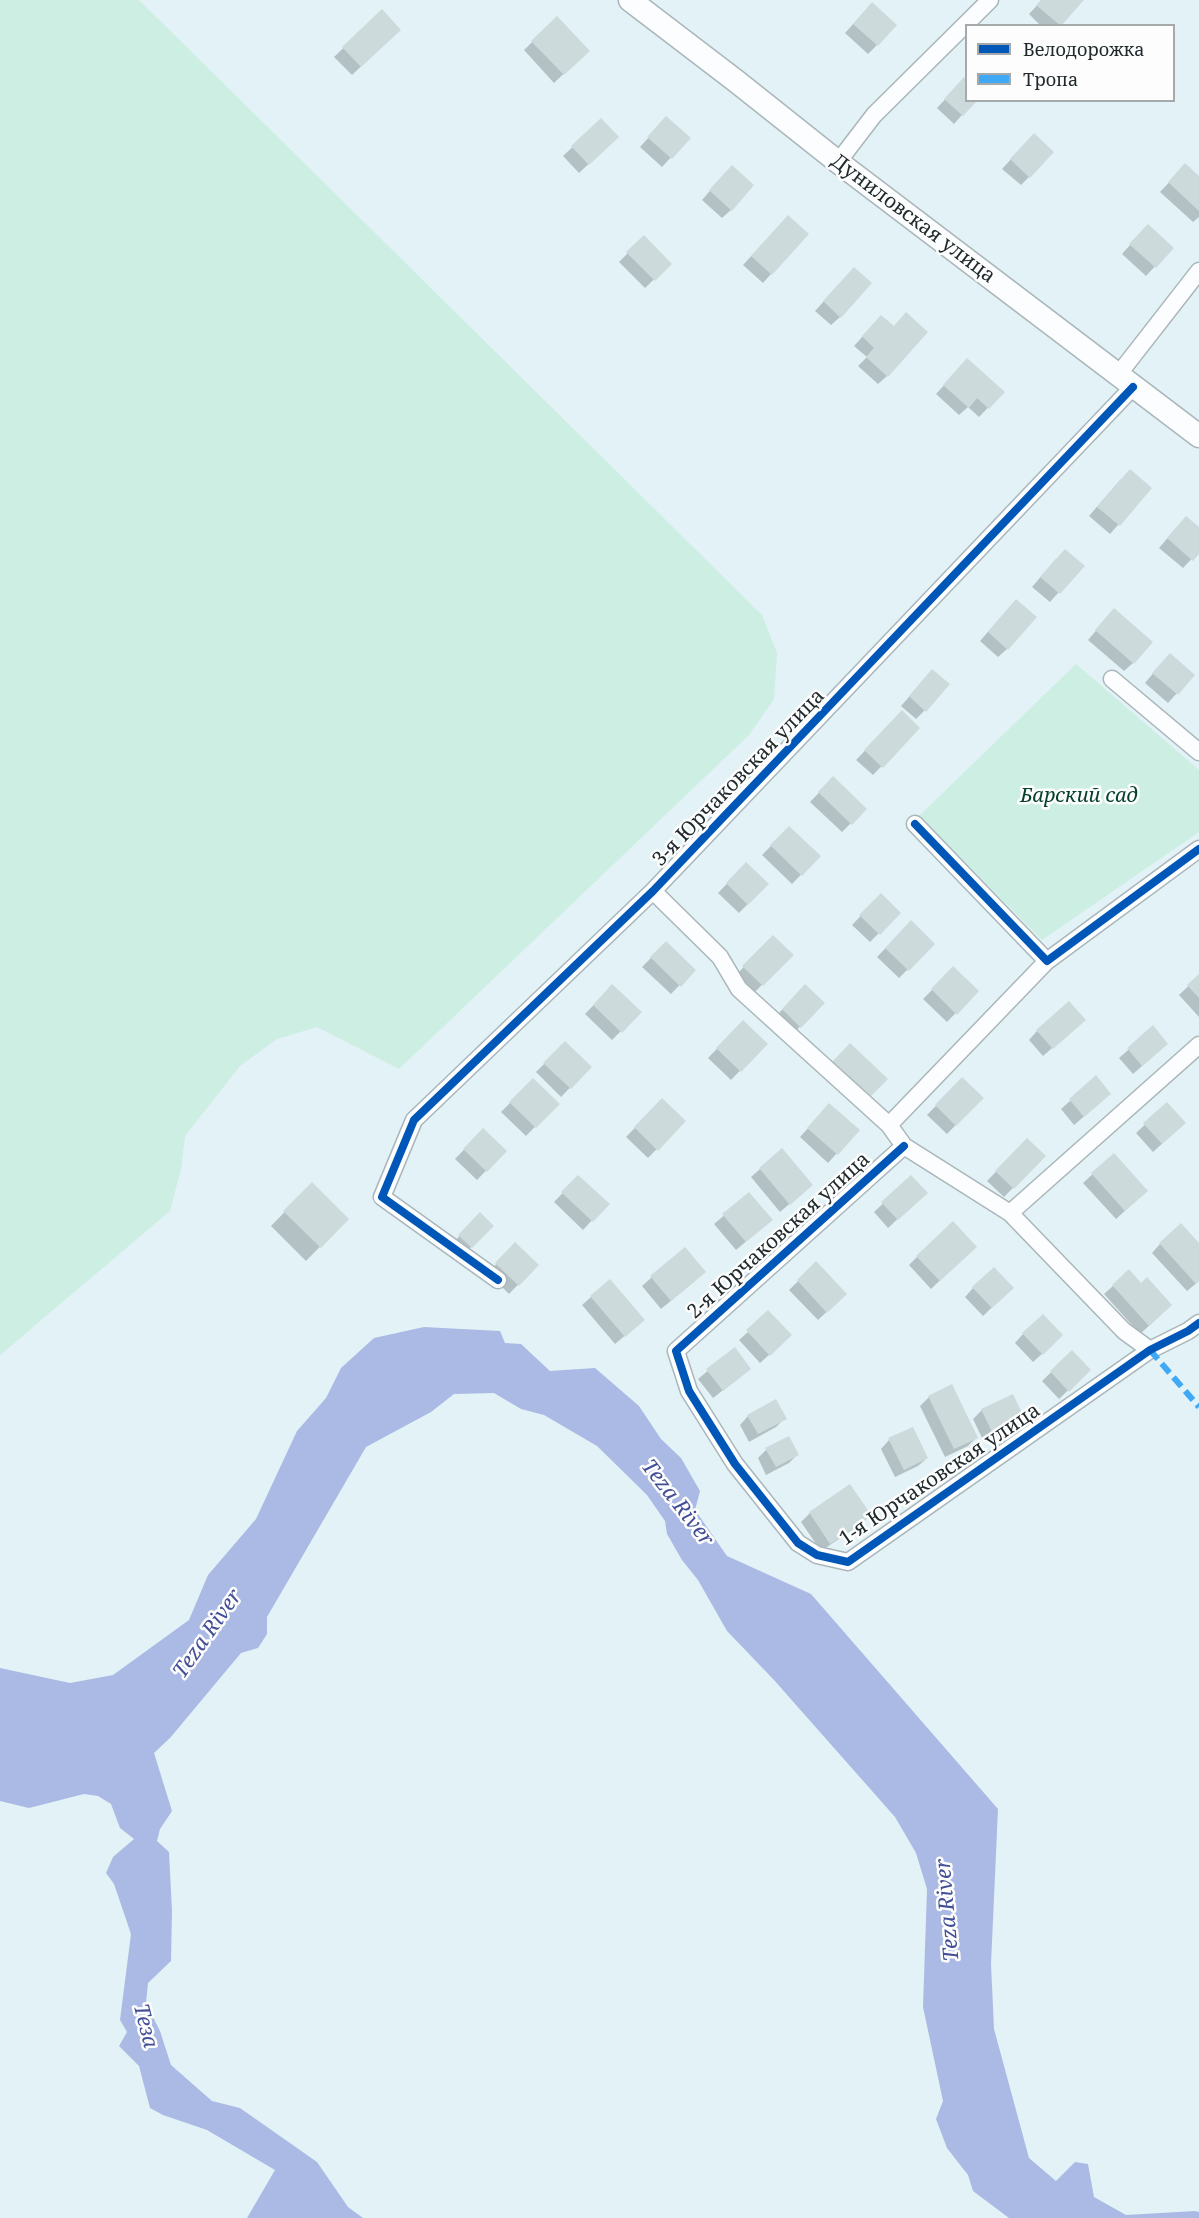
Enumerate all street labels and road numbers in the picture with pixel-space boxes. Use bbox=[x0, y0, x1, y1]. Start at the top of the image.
street label: Дуниловская улица bbox=[826, 149, 1000, 289]
street label: 3-я Юрчаковская улица bbox=[648, 684, 830, 872]
street label: 2-я Юрчаковская улица bbox=[683, 1148, 875, 1324]
street label: 1-я Юрчаковская улица bbox=[835, 1399, 1045, 1551]

